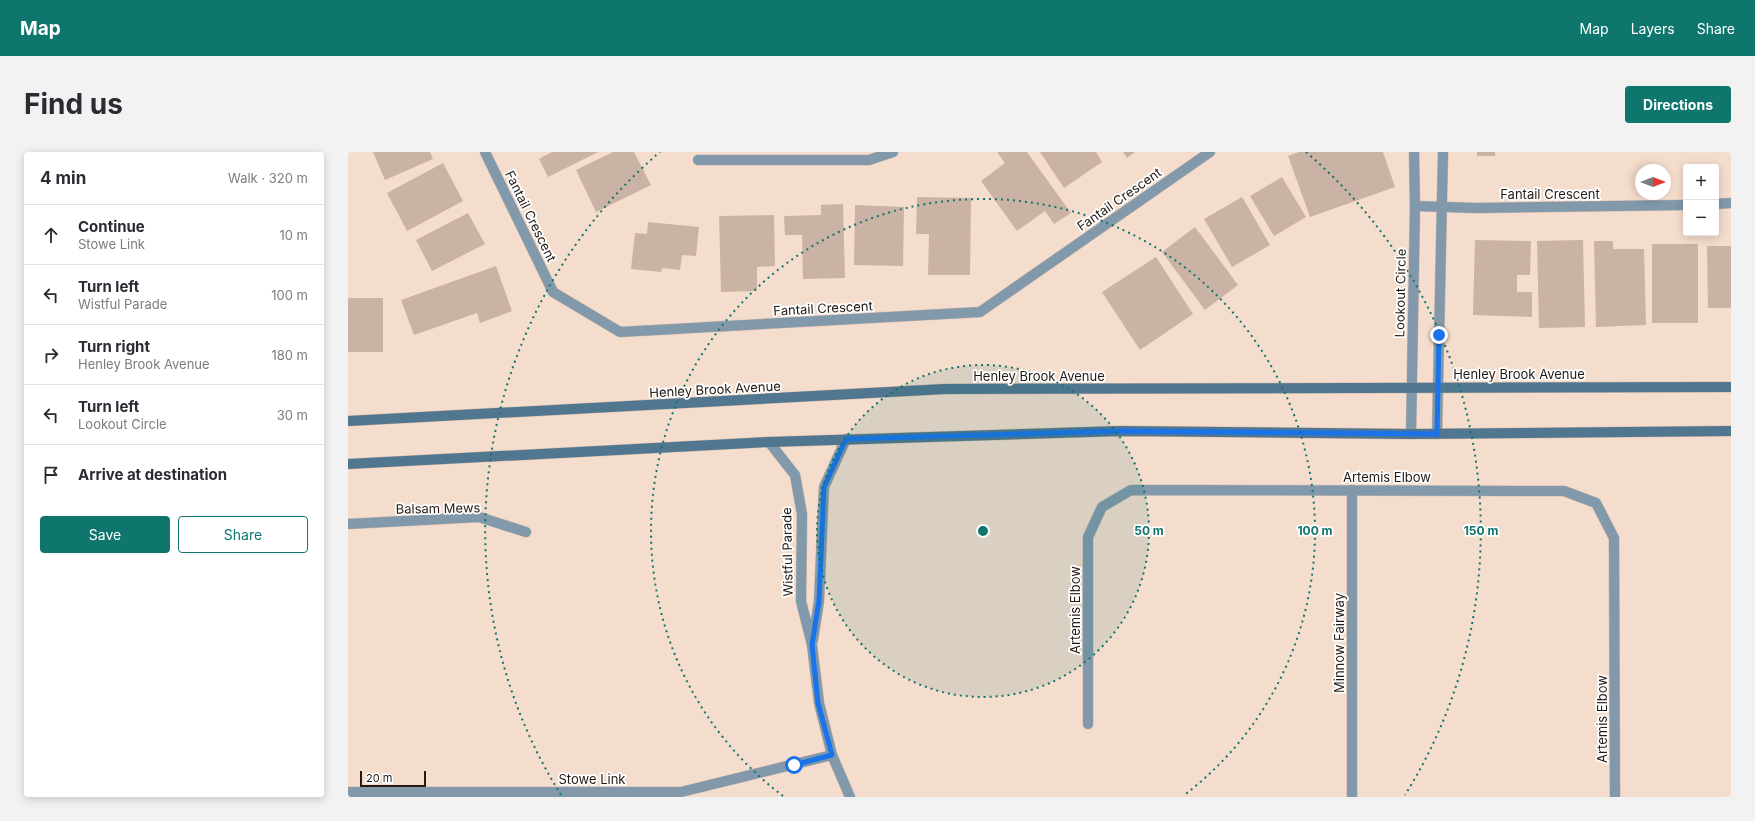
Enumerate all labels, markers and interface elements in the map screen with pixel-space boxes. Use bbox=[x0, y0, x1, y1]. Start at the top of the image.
text: Map bbox=[20, 17, 61, 40]
text: Map bbox=[1580, 20, 1609, 37]
text: Layers bbox=[1631, 20, 1675, 37]
text: Share bbox=[1697, 20, 1735, 37]
button: Directions bbox=[1625, 86, 1731, 123]
text: Find us bbox=[24, 87, 123, 121]
street label: Fantail Crescent bbox=[1074, 164, 1164, 234]
north arrow bbox=[1635, 164, 1671, 200]
map controls bbox=[1683, 164, 1719, 236]
button: + bbox=[1683, 164, 1719, 200]
text: 4 min bbox=[40, 168, 86, 188]
street label: Fantail Crescent bbox=[502, 168, 560, 264]
text: Walk · 320 m bbox=[228, 170, 308, 186]
street label: Fantail Crescent bbox=[1500, 186, 1600, 202]
button: − bbox=[1683, 200, 1719, 236]
text: Continue bbox=[78, 217, 145, 236]
icon: ahead bbox=[40, 224, 62, 246]
text: 10 m bbox=[279, 227, 308, 243]
text: Stowe Link bbox=[78, 236, 145, 252]
street label: Lookout Circle bbox=[1391, 249, 1409, 337]
text: Turn left bbox=[78, 277, 139, 296]
icon: left bbox=[40, 284, 62, 306]
text: 100 m bbox=[271, 287, 308, 303]
text: Wistful Parade bbox=[78, 296, 167, 312]
street label: Fantail Crescent bbox=[773, 297, 873, 319]
route end bbox=[1430, 326, 1448, 344]
text: Turn right bbox=[78, 337, 150, 356]
icon: right bbox=[40, 344, 62, 366]
text: 180 m bbox=[271, 347, 308, 363]
text: Henley Brook Avenue bbox=[78, 356, 210, 372]
street label: Henley Brook Avenue bbox=[1453, 366, 1585, 382]
street label: Henley Brook Avenue bbox=[973, 368, 1105, 384]
street label: Henley Brook Avenue bbox=[649, 378, 781, 400]
text: Turn left bbox=[78, 397, 139, 416]
icon: left bbox=[40, 404, 62, 426]
text: 30 m bbox=[277, 407, 308, 423]
text: Lookout Circle bbox=[78, 416, 167, 432]
icon: arrive bbox=[40, 464, 62, 486]
text: Arrive at destination bbox=[78, 465, 227, 484]
street label: Artemis Elbow bbox=[1343, 469, 1431, 485]
street label: Balsam Mews bbox=[395, 499, 481, 517]
street label: Wistful Parade bbox=[778, 507, 796, 597]
button: Save bbox=[40, 516, 170, 553]
button: Share bbox=[178, 516, 308, 553]
text: 50 m bbox=[1134, 523, 1164, 538]
text: 100 m bbox=[1297, 523, 1333, 538]
text: 150 m bbox=[1464, 523, 1498, 538]
centre of rings bbox=[976, 524, 990, 538]
street label: Artemis Elbow bbox=[1067, 566, 1083, 654]
street label: Minnow Fairway bbox=[1331, 593, 1347, 693]
street label: Artemis Elbow bbox=[1594, 675, 1610, 763]
route start bbox=[785, 756, 803, 774]
scale bar bbox=[360, 769, 426, 788]
text: 20 m bbox=[366, 771, 392, 785]
street label: Stowe Link bbox=[559, 771, 625, 787]

